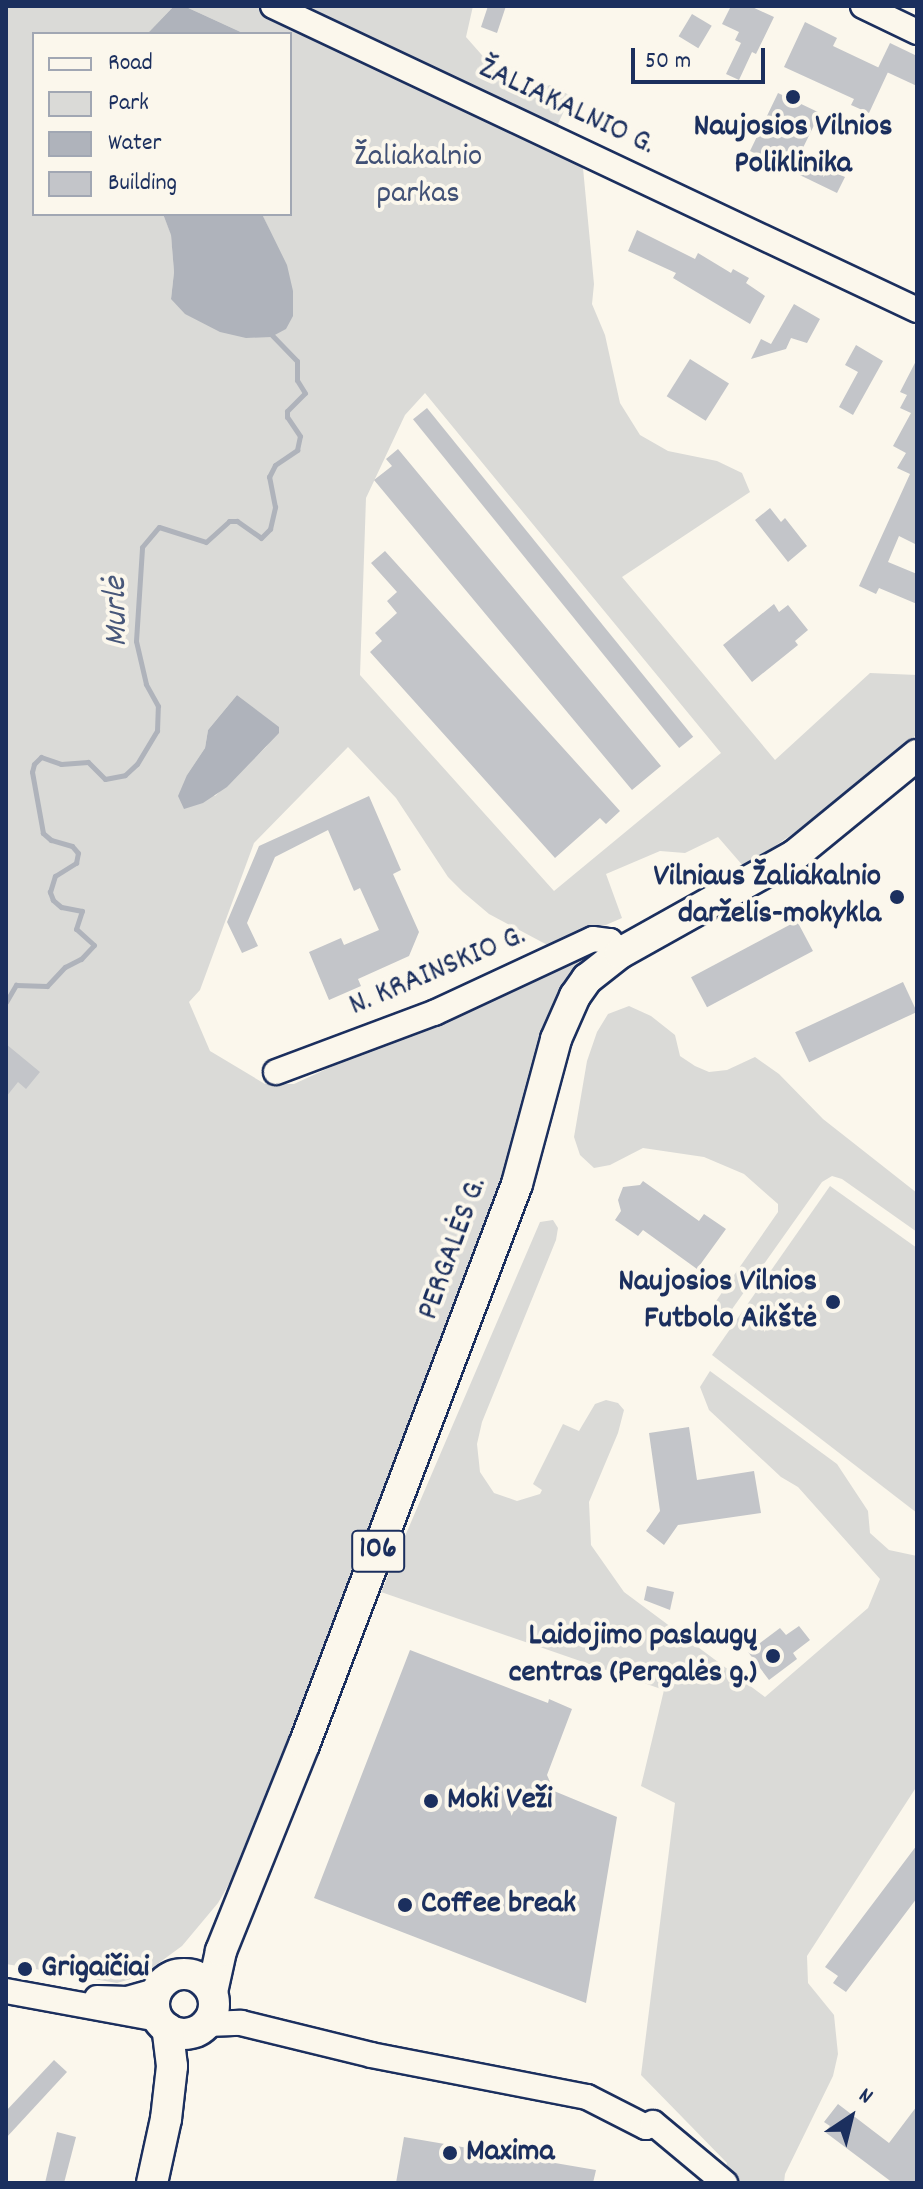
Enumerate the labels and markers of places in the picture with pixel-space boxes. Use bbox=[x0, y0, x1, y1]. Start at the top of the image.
marker: Naujosios Vilnios Poliklinika bbox=[784, 88, 802, 106]
place label: Naujosios Vilnios Poliklinika bbox=[694, 110, 892, 185]
place label: Vilniaus Žaliakalnio darželis-mokykla bbox=[653, 860, 881, 935]
marker: Vilniaus Žaliakalnio darželis-mokykla bbox=[888, 888, 906, 906]
place label: Naujosios Vilnios Futbolo Aikštė bbox=[618, 1265, 817, 1340]
marker: Naujosios Vilnios Futbolo Aikštė bbox=[824, 1293, 842, 1311]
place label: Laidojimo paslaugų centras (Pergalės g.) bbox=[509, 1619, 757, 1694]
marker: Laidojimo paslaugų centras (Pergalės g.) bbox=[764, 1647, 782, 1665]
place label: Moki Veži bbox=[447, 1782, 553, 1820]
marker: Moki Veži bbox=[422, 1792, 440, 1810]
place label: Coffee break bbox=[421, 1886, 576, 1924]
marker: Coffee break bbox=[396, 1896, 414, 1914]
place label: Grigaičiai bbox=[41, 1950, 149, 1988]
marker: Grigaičiai bbox=[16, 1960, 34, 1978]
place label: Maxima bbox=[466, 2134, 554, 2172]
marker: Maxima bbox=[441, 2144, 459, 2162]

